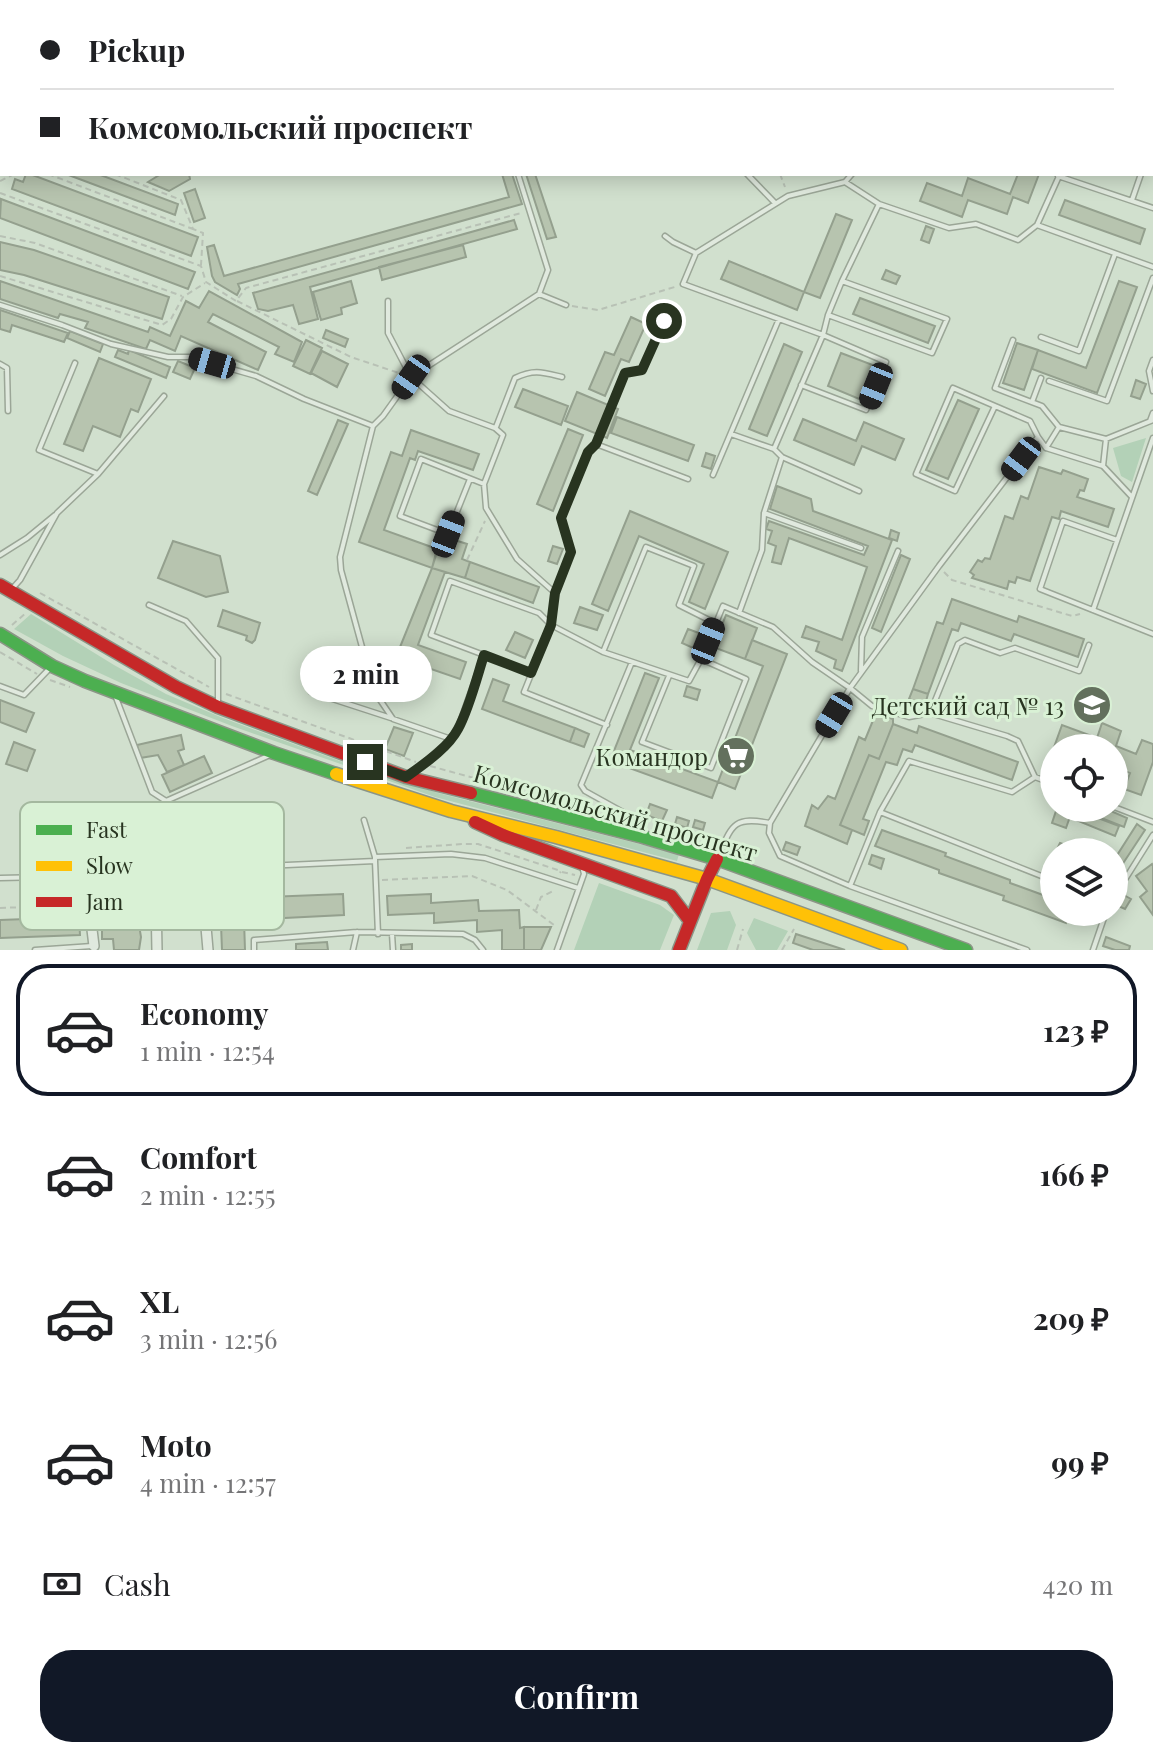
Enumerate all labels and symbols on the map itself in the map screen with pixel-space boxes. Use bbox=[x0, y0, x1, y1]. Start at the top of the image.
route start bbox=[646, 303, 682, 339]
car bbox=[186, 345, 238, 381]
car bbox=[387, 350, 435, 404]
car bbox=[856, 359, 896, 413]
car bbox=[997, 433, 1045, 485]
car bbox=[428, 507, 468, 561]
car bbox=[688, 614, 728, 668]
callout: 2 min bbox=[299, 646, 431, 702]
school or university icon: Детский сад № 13 bbox=[1071, 684, 1113, 726]
car bbox=[811, 688, 857, 742]
place label: Детский сад № 13 bbox=[872, 689, 1064, 721]
supermarket icon: Командор bbox=[715, 735, 757, 777]
place label: Командор bbox=[596, 740, 708, 772]
route end bbox=[347, 744, 383, 780]
street label: Комсомольский проспект bbox=[470, 756, 762, 868]
legend bbox=[20, 802, 284, 930]
text: Fast bbox=[86, 814, 128, 844]
text: Slow bbox=[86, 850, 133, 880]
text: Jam bbox=[85, 886, 124, 916]

